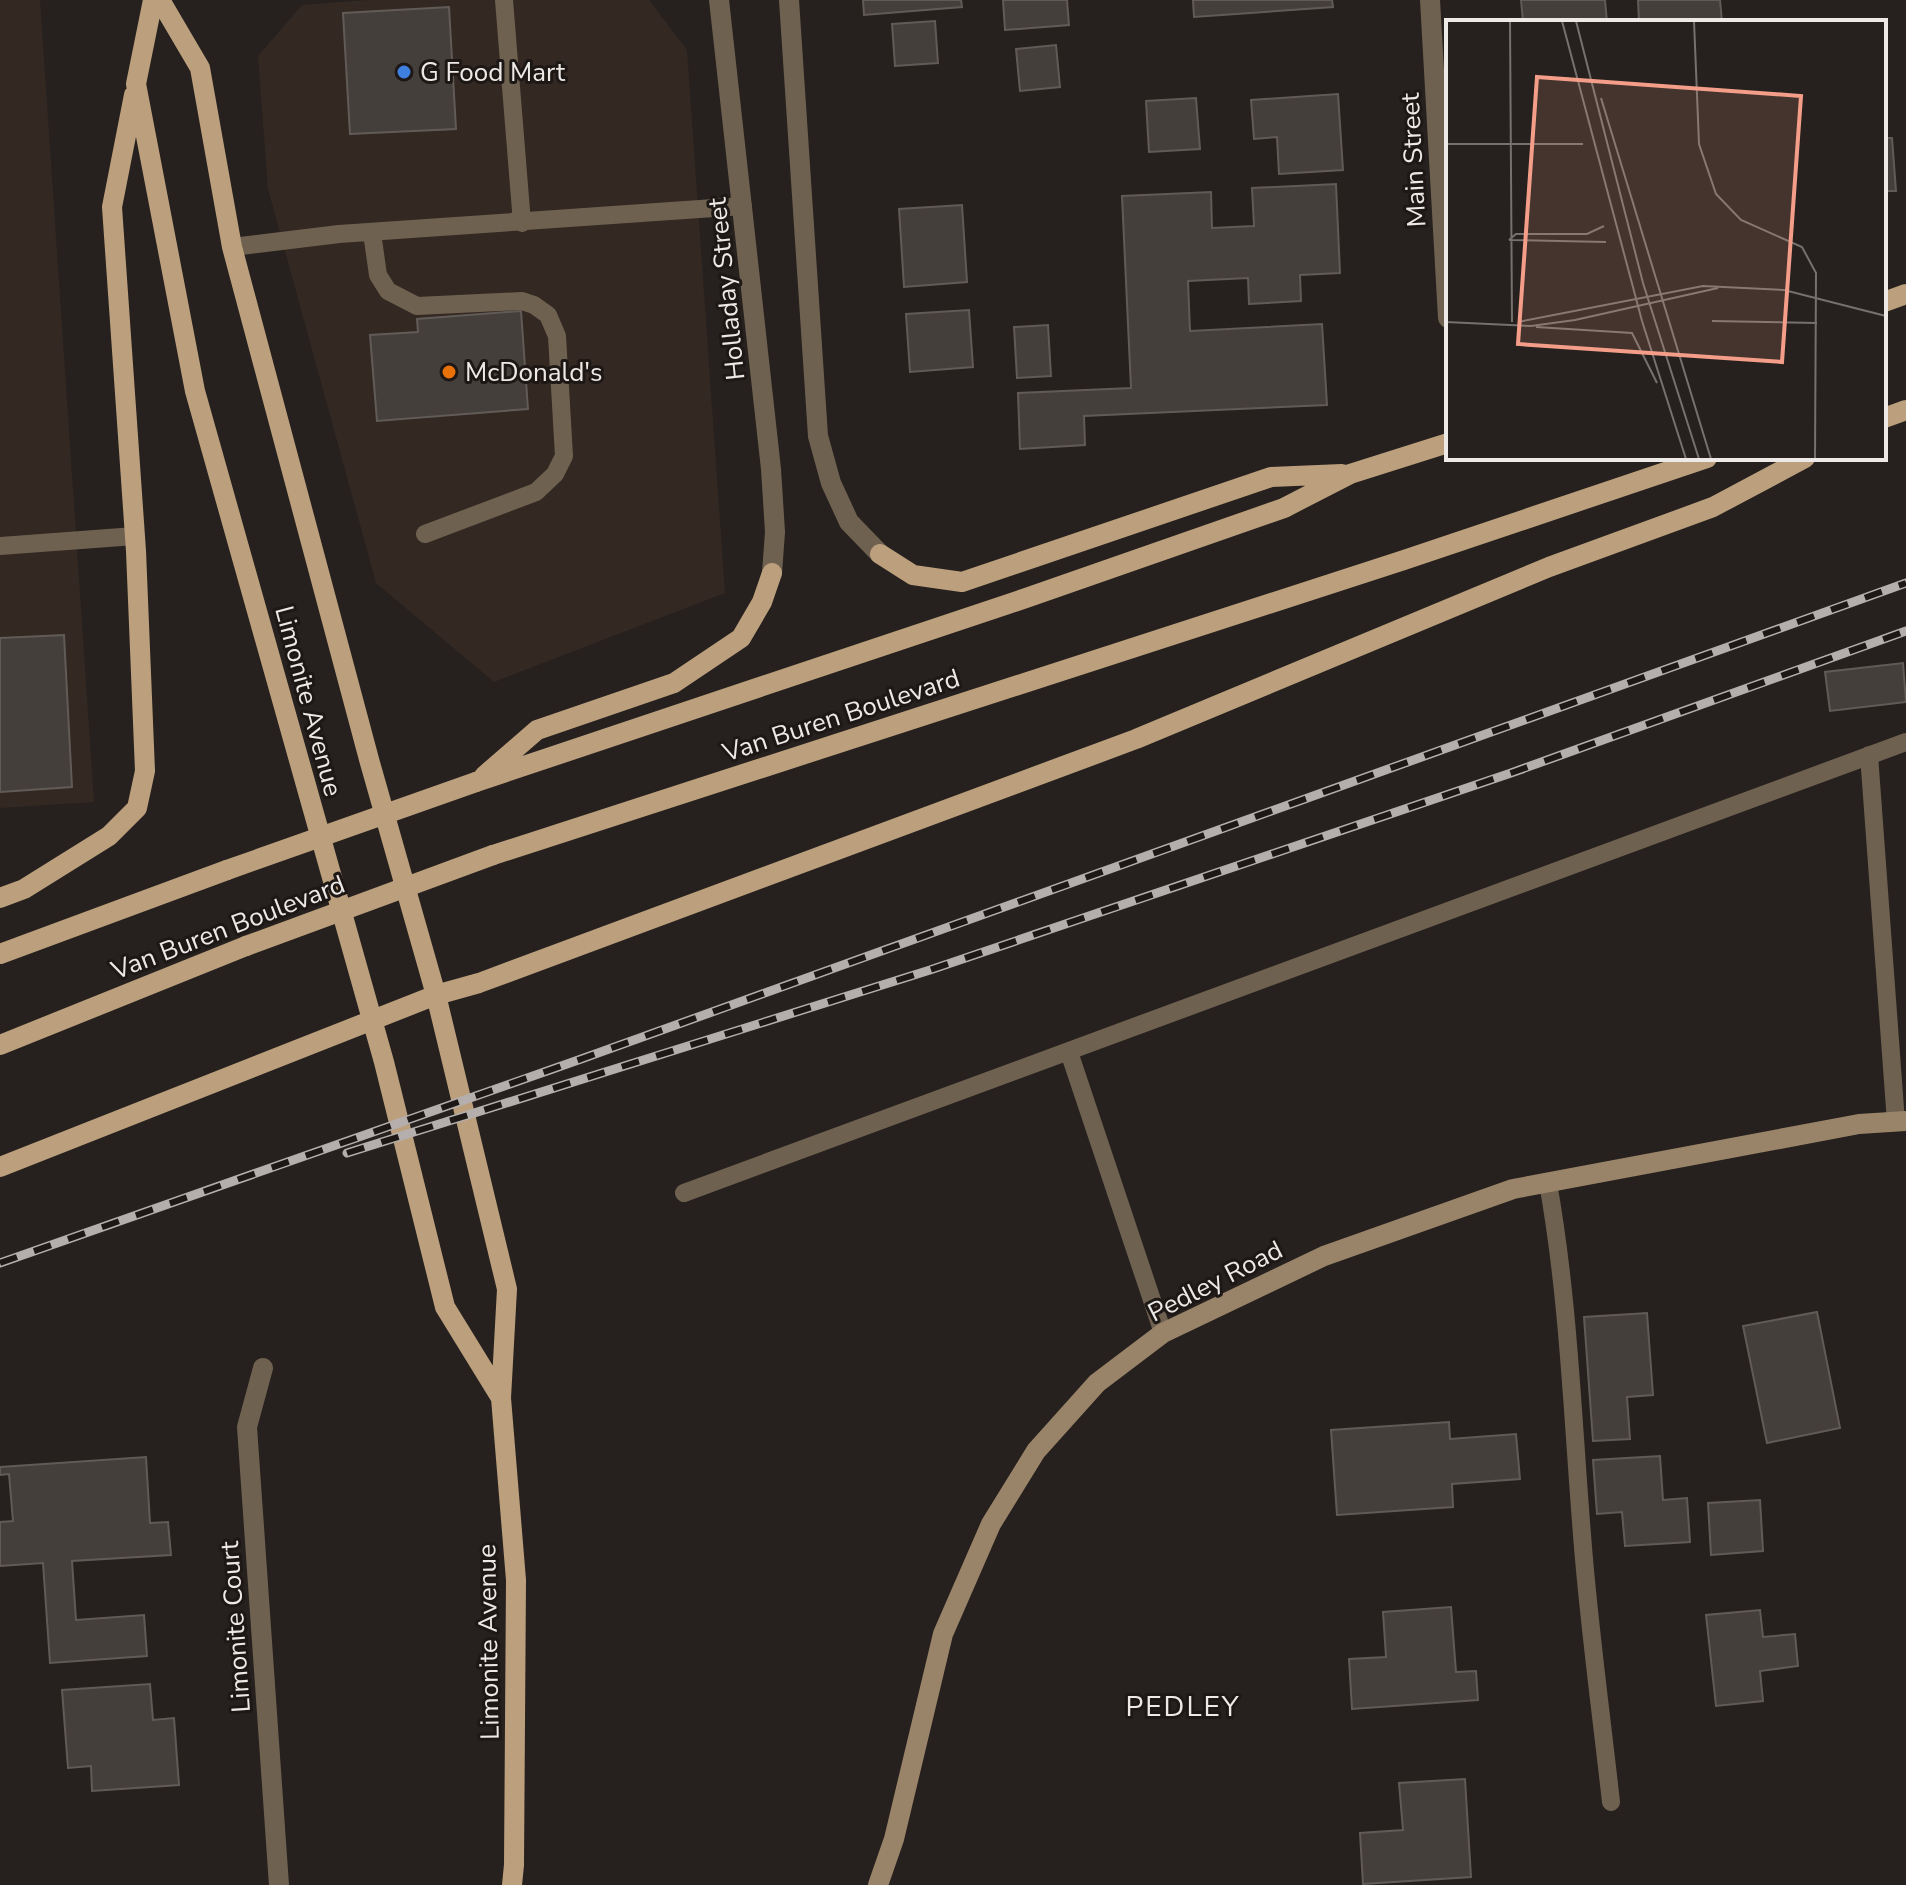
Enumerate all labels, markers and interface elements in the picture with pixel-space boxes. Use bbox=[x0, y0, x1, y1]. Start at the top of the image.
inset map bbox=[1446, 20, 1886, 460]
place label: G Food Mart bbox=[420, 55, 566, 90]
marker: G Food Mart bbox=[395, 63, 413, 81]
street label: Main Street bbox=[1392, 91, 1434, 228]
street label: Holladay Street bbox=[699, 195, 753, 382]
place label: McDonald's bbox=[465, 355, 603, 390]
marker: McDonald's bbox=[440, 363, 458, 381]
street label: Limonite Avenue bbox=[266, 602, 351, 800]
street label: Van Buren Boulevard bbox=[717, 661, 964, 771]
street label: Van Buren Boulevard bbox=[106, 867, 350, 988]
street label: Pedley Road bbox=[1142, 1233, 1289, 1330]
street label: Limonite Court bbox=[212, 1539, 259, 1714]
street label: Limonite Avenue bbox=[469, 1544, 508, 1740]
district label: PEDLEY bbox=[1126, 1688, 1240, 1726]

